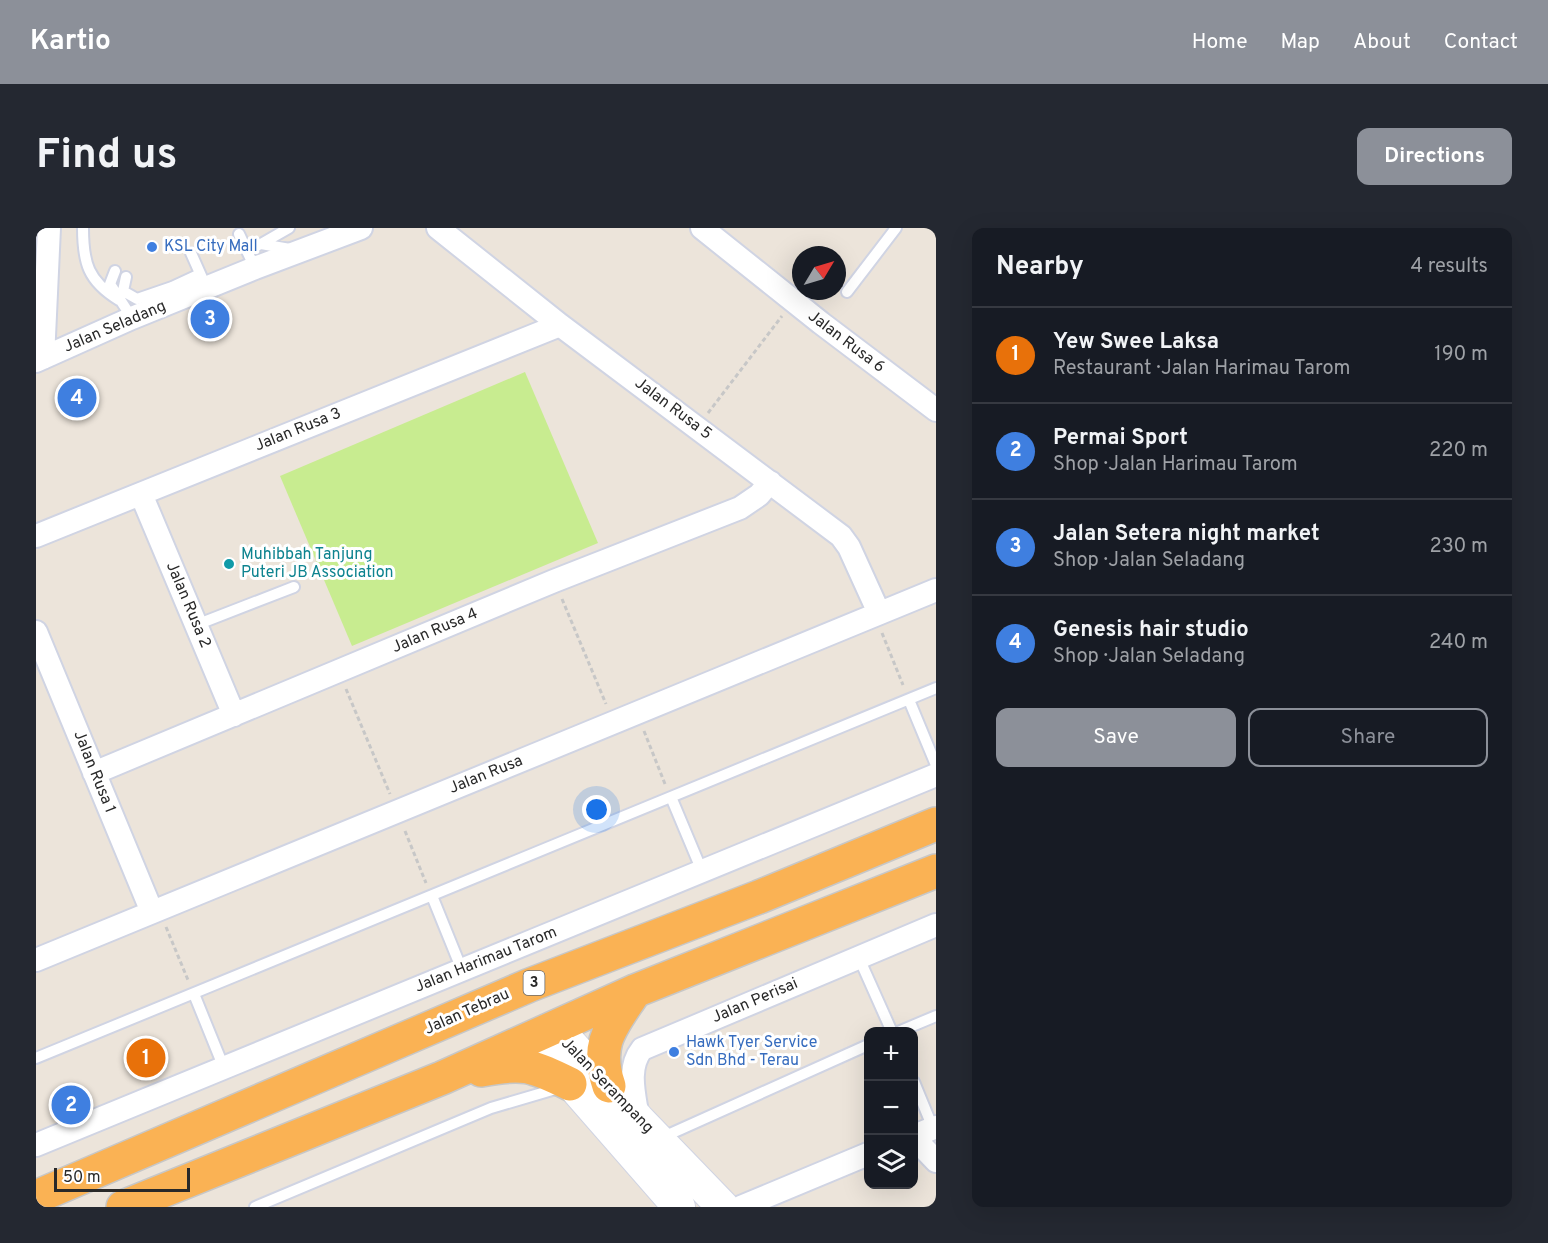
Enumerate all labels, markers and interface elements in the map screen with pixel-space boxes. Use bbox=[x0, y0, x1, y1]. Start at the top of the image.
text: Kartio bbox=[30, 24, 111, 60]
text: Home bbox=[1192, 29, 1248, 56]
text: Map bbox=[1281, 29, 1320, 56]
text: About bbox=[1353, 29, 1411, 56]
text: Contact bbox=[1444, 29, 1518, 56]
button: Directions bbox=[1357, 128, 1512, 185]
text: Find us bbox=[36, 130, 177, 183]
place label: KSL City Mall bbox=[164, 237, 258, 257]
marker: KSL City Mall bbox=[145, 240, 159, 254]
north arrow bbox=[792, 246, 846, 300]
text: Nearby bbox=[996, 251, 1084, 284]
text: 4 results bbox=[1411, 254, 1488, 280]
street label: Jalan Seladang bbox=[61, 296, 169, 358]
pin: 3 bbox=[190, 296, 230, 341]
street label: Jalan Rusa 6 bbox=[804, 307, 888, 377]
text: Yew Swee Laksa bbox=[1053, 329, 1219, 356]
text: 1 bbox=[1012, 342, 1020, 368]
text: 190 m bbox=[1434, 342, 1488, 368]
text: Restaurant · Jalan Harimau Tarom bbox=[1053, 356, 1350, 382]
street label: Jalan Rusa 5 bbox=[630, 373, 716, 445]
pin: 4 bbox=[58, 376, 96, 420]
street label: Jalan Rusa 3 bbox=[252, 404, 344, 456]
text: Permai Sport bbox=[1053, 425, 1188, 452]
text: 2 bbox=[1009, 438, 1022, 464]
text: 220 m bbox=[1429, 438, 1488, 464]
text: Shop · Jalan Harimau Tarom bbox=[1053, 452, 1298, 478]
text: Jalan Setera night market bbox=[1053, 521, 1320, 548]
text: 3 bbox=[1010, 534, 1022, 560]
text: 230 m bbox=[1429, 534, 1488, 560]
place label: Muhibbah Tanjung Puteri JB Association bbox=[241, 545, 394, 583]
text: Shop · Jalan Seladang bbox=[1053, 548, 1245, 574]
marker: Muhibbah Tanjung Puteri JB Association bbox=[222, 557, 236, 571]
street label: Jalan Rusa 2 bbox=[161, 559, 215, 651]
street label: Jalan Rusa 4 bbox=[389, 604, 481, 658]
text: Genesis hair studio bbox=[1053, 617, 1249, 644]
text: 4 bbox=[1009, 630, 1022, 656]
text: 240 m bbox=[1429, 630, 1488, 656]
text: Shop · Jalan Seladang bbox=[1053, 644, 1245, 670]
button: Save bbox=[996, 708, 1236, 767]
button: Share bbox=[1248, 708, 1488, 767]
street label: Jalan Rusa 1 bbox=[68, 728, 120, 816]
street label: Jalan Rusa bbox=[446, 751, 526, 799]
your location bbox=[582, 795, 611, 824]
street label: Jalan Harimau Tarom bbox=[412, 922, 560, 998]
road number: 3 bbox=[524, 971, 544, 995]
street label: Jalan Perisai bbox=[709, 974, 801, 1028]
street label: Jalan Tebrau bbox=[421, 984, 513, 1040]
map controls bbox=[864, 1027, 918, 1189]
button: + bbox=[864, 1027, 918, 1081]
place label: Hawk Tyer Service Sdn Bhd - Terau bbox=[686, 1033, 817, 1071]
street label: Jalan Serampang bbox=[556, 1034, 658, 1138]
pin: 1 bbox=[126, 1036, 166, 1080]
marker: Hawk Tyer Service Sdn Bhd - Terau bbox=[667, 1045, 681, 1059]
button: − bbox=[864, 1081, 918, 1135]
pin: 2 bbox=[51, 1082, 90, 1128]
button: layers bbox=[864, 1135, 918, 1189]
scale bar bbox=[54, 1165, 190, 1192]
text: 50 m bbox=[63, 1168, 101, 1188]

